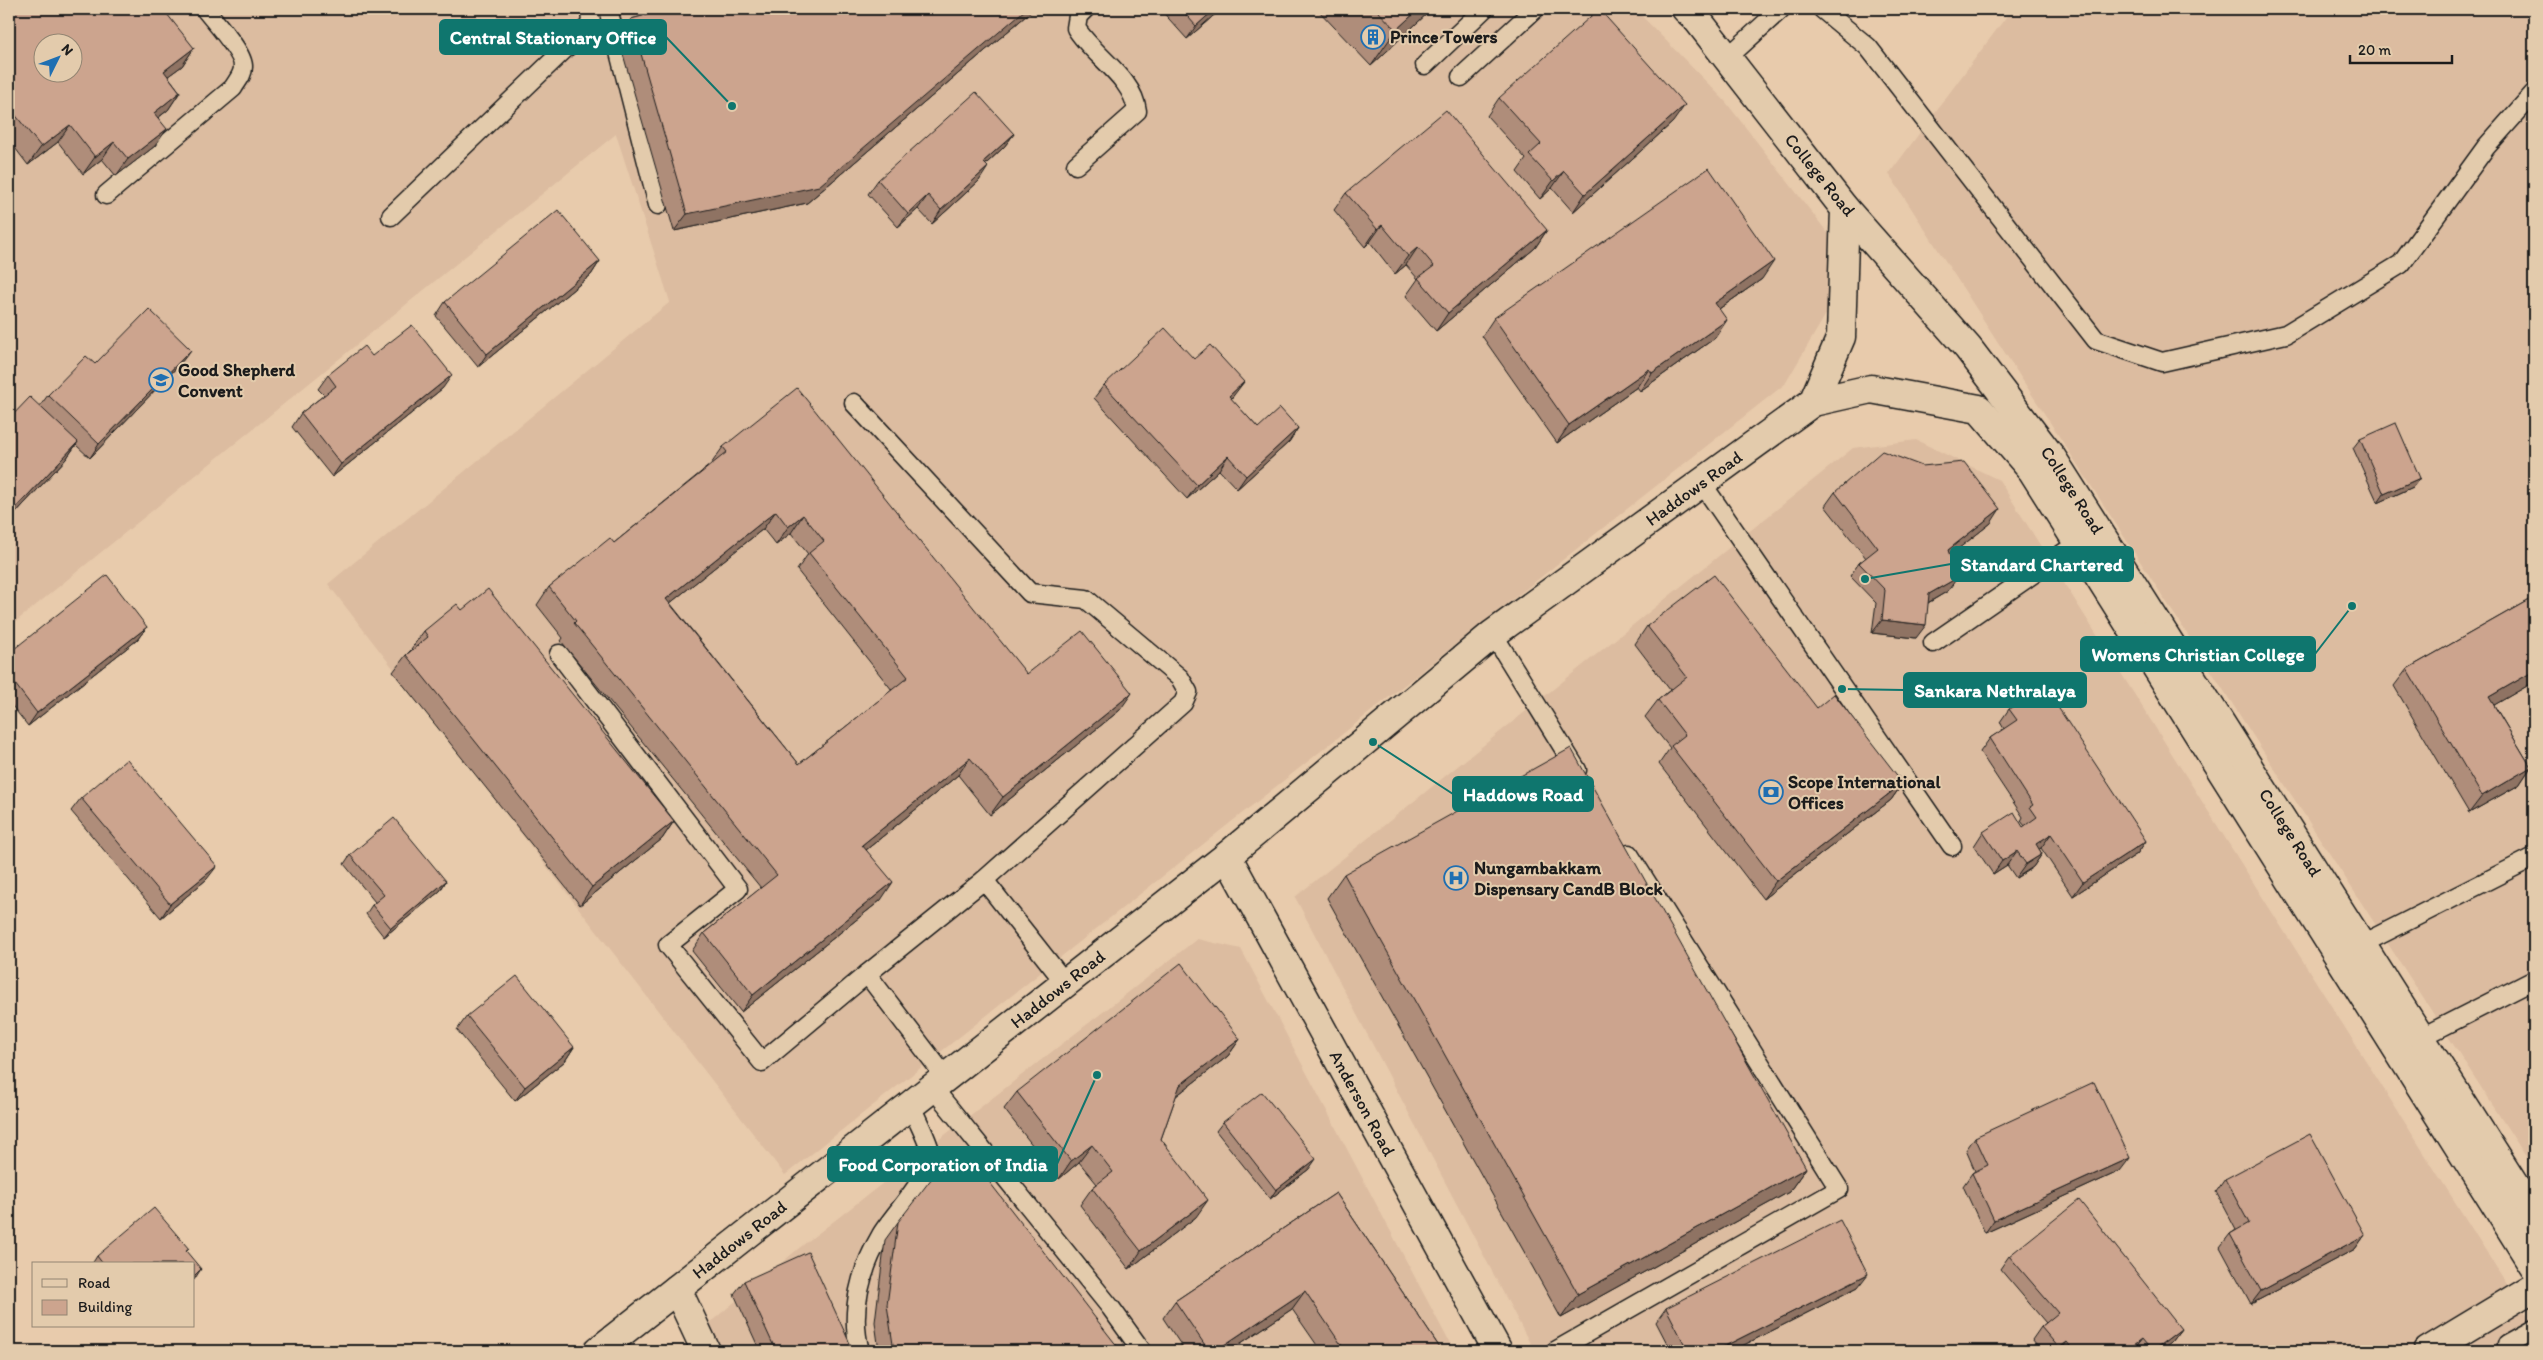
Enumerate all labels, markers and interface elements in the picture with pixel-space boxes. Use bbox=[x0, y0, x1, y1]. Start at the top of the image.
callout: Central Stationary Office bbox=[440, 20, 666, 54]
building icon: Prince Towers bbox=[1360, 24, 1386, 50]
text: Central Stationary Office bbox=[450, 26, 656, 49]
place label: Prince Towers bbox=[1390, 26, 1498, 48]
north arrow bbox=[32, 32, 82, 82]
scale bar bbox=[2350, 32, 2453, 64]
text: N bbox=[58, 40, 77, 59]
text: 20 m bbox=[2358, 41, 2392, 59]
street label: College Road bbox=[1780, 129, 1860, 221]
place label: Good Shepherd Convent bbox=[178, 359, 295, 402]
school or university icon: Good Shepherd Convent bbox=[148, 367, 174, 393]
street label: College Road bbox=[2036, 442, 2109, 538]
street label: Haddows Road bbox=[1641, 446, 1747, 531]
callout: Standard Chartered bbox=[1951, 547, 2133, 581]
text: Standard Chartered bbox=[1961, 553, 2124, 576]
callout: Womens Christian College bbox=[2081, 637, 2315, 671]
text: Womens Christian College bbox=[2091, 643, 2305, 666]
callout: Sankara Nethralaya bbox=[1904, 673, 2086, 707]
text: Sankara Nethralaya bbox=[1914, 679, 2077, 702]
place label: Scope International Offices bbox=[1788, 771, 1941, 814]
callout: Haddows Road bbox=[1453, 777, 1593, 811]
bank icon: Scope International Offices bbox=[1758, 779, 1784, 805]
text: Haddows Road bbox=[1463, 783, 1584, 806]
street label: College Road bbox=[2254, 784, 2326, 881]
place label: Nungambakkam Dispensary CandB Block bbox=[1474, 857, 1664, 900]
hospital icon: Nungambakkam Dispensary CandB Block bbox=[1443, 865, 1469, 891]
street label: Haddows Road bbox=[1006, 945, 1110, 1033]
street label: Anderson Road bbox=[1325, 1047, 1400, 1160]
callout: Food Corporation of India bbox=[828, 1147, 1057, 1181]
text: Food Corporation of India bbox=[838, 1153, 1049, 1176]
street label: Haddows Road bbox=[688, 1196, 791, 1284]
legend bbox=[32, 1262, 195, 1328]
text: Road bbox=[78, 1274, 111, 1292]
text: Building bbox=[78, 1298, 132, 1316]

